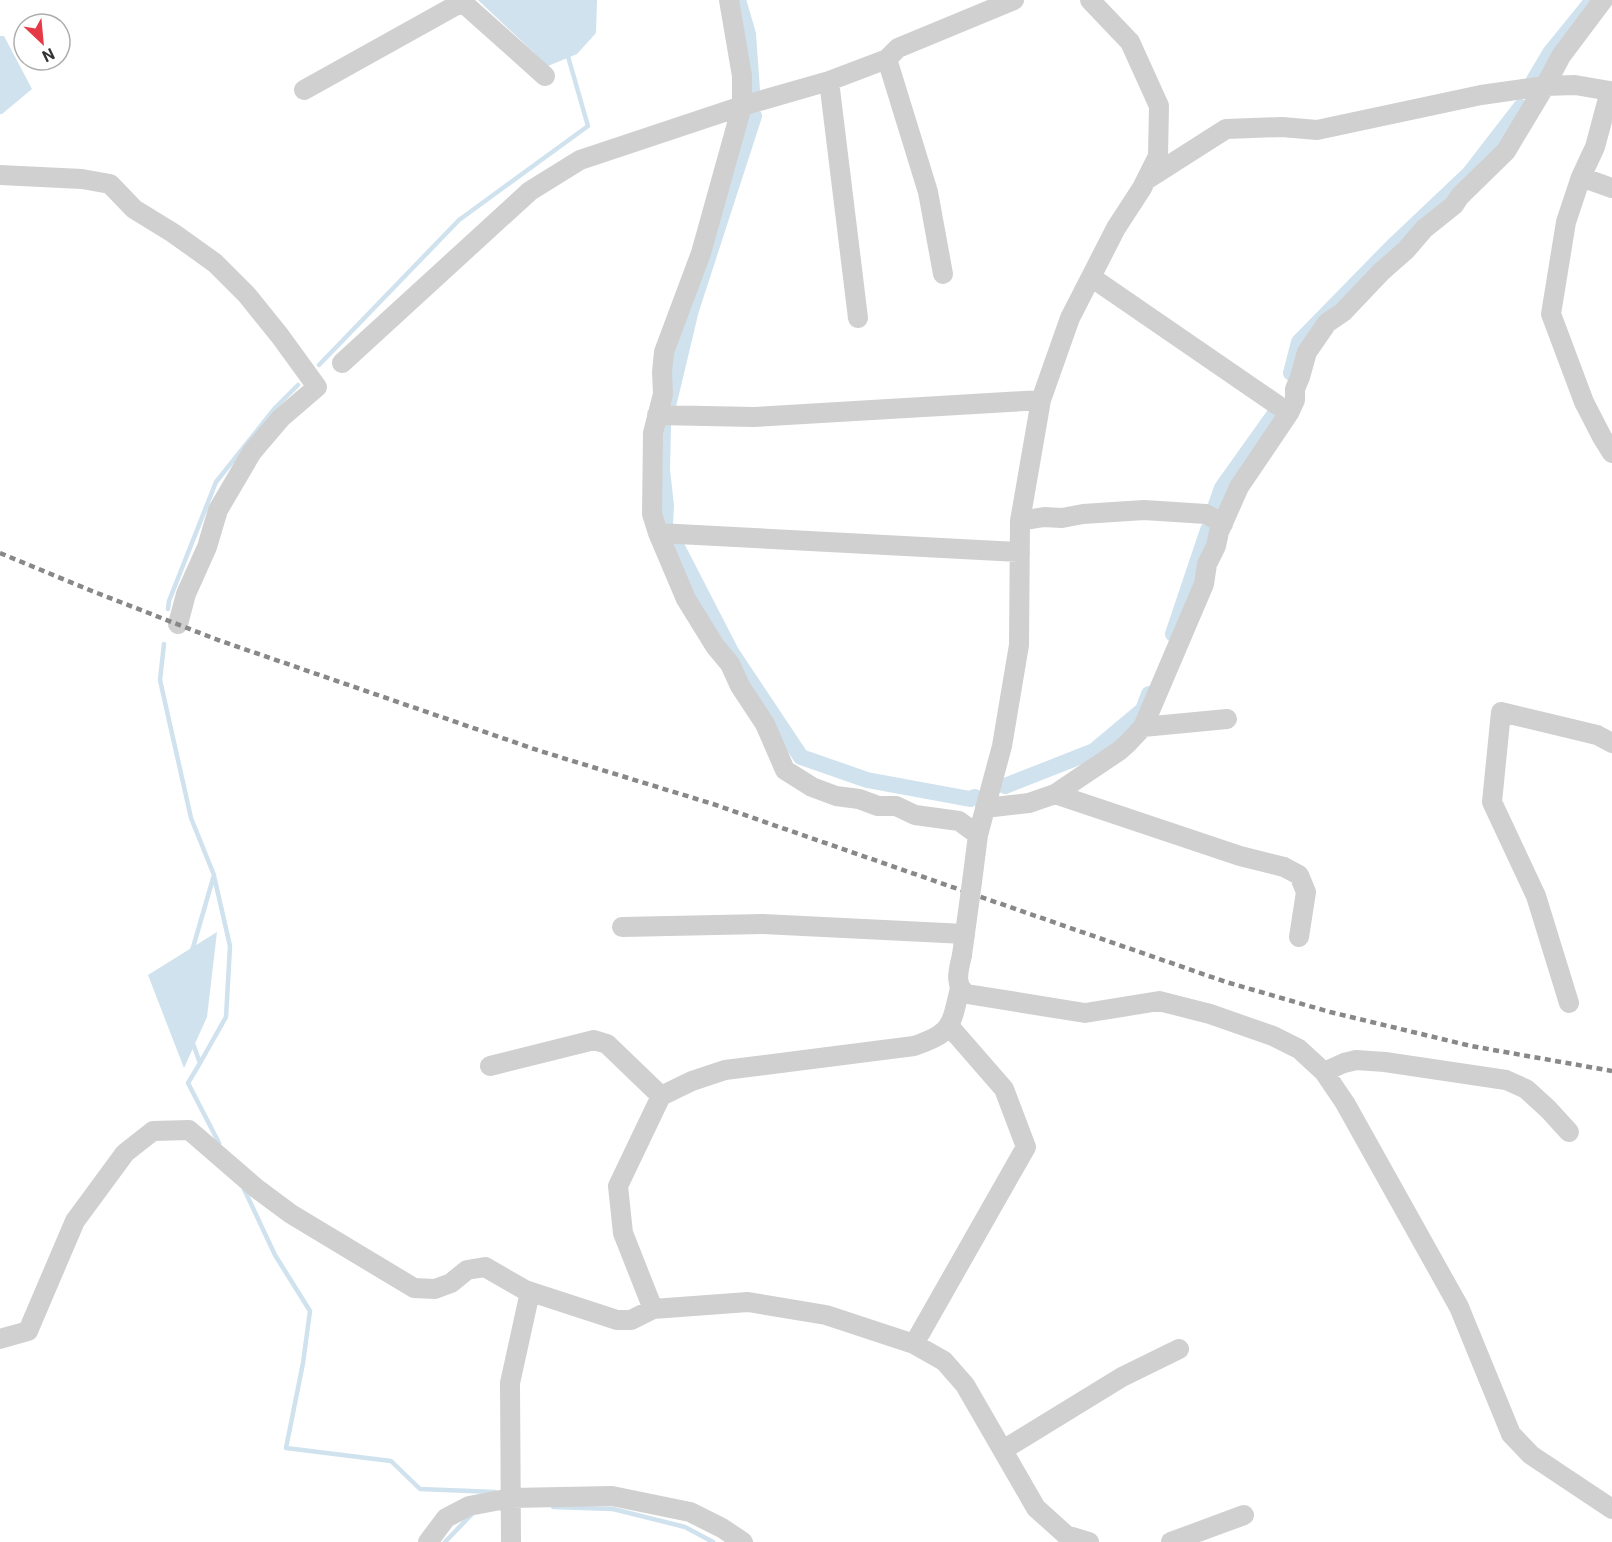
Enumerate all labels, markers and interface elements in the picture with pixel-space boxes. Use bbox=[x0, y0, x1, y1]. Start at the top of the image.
north arrow bbox=[12, 12, 72, 72]
text: N bbox=[39, 44, 58, 66]

